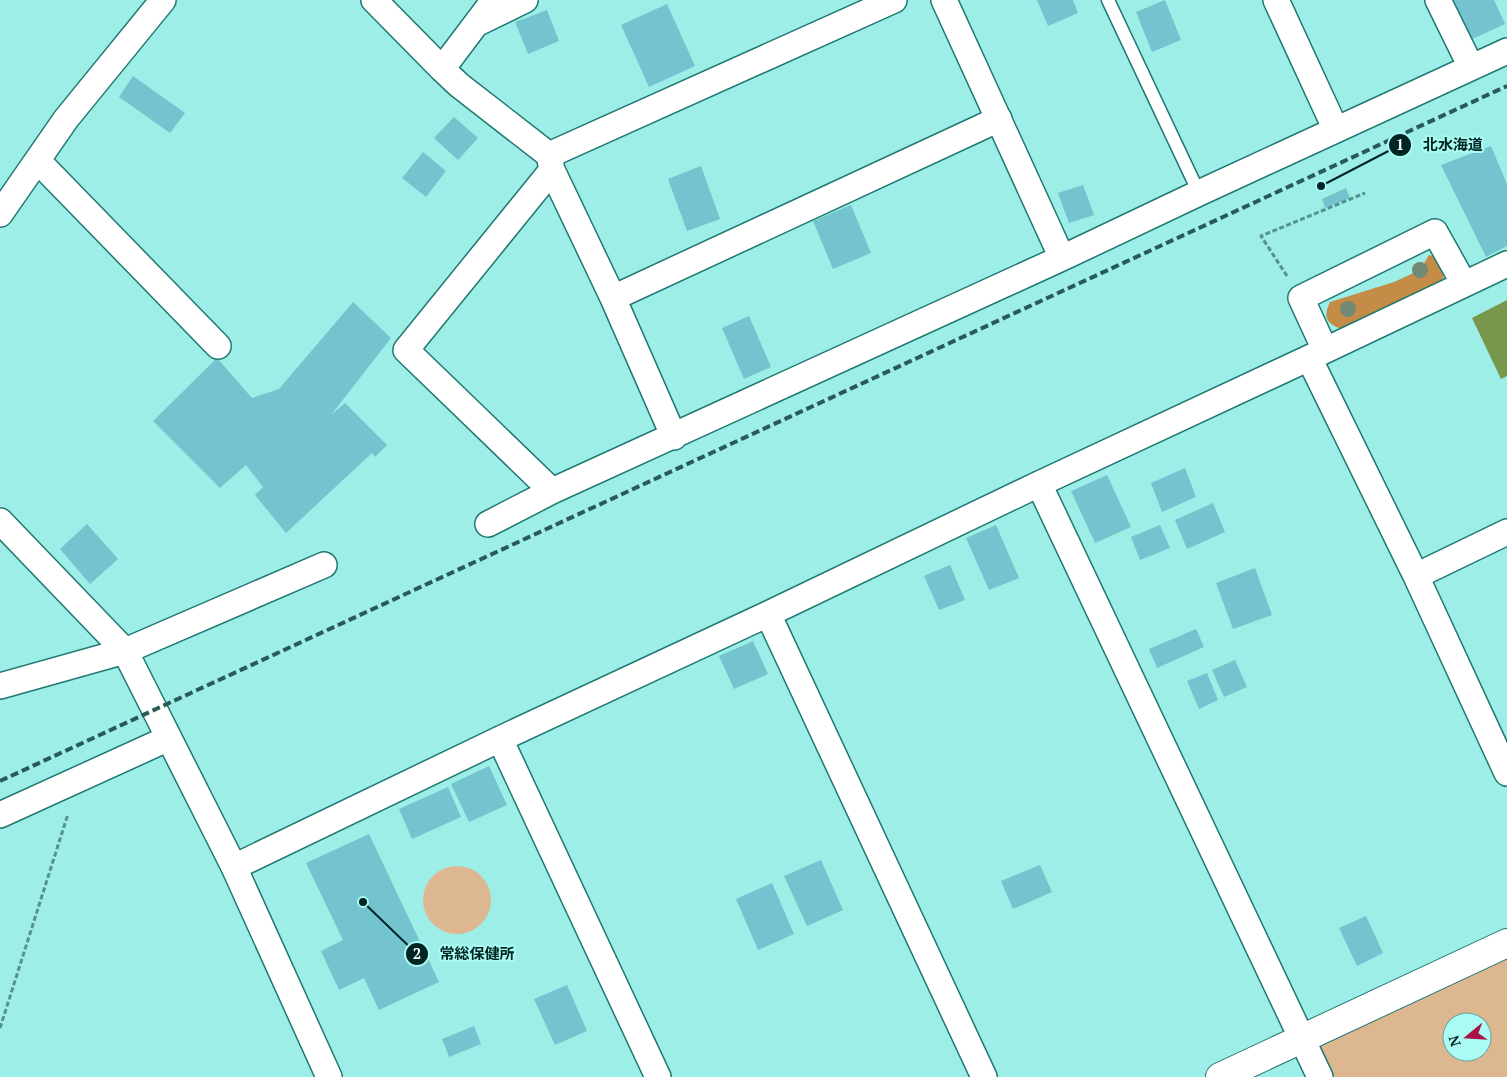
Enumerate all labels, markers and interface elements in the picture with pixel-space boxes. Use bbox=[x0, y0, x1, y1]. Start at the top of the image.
callout: 北水海道 bbox=[1388, 130, 1493, 160]
text: 1 bbox=[1396, 134, 1404, 154]
text: 北水海道 bbox=[1423, 134, 1483, 154]
callout: 常総保健所 bbox=[405, 939, 525, 969]
text: 2 bbox=[413, 943, 421, 963]
text: 常総保健所 bbox=[439, 943, 515, 963]
north arrow bbox=[1442, 1012, 1492, 1062]
text: N bbox=[1443, 1033, 1465, 1049]

